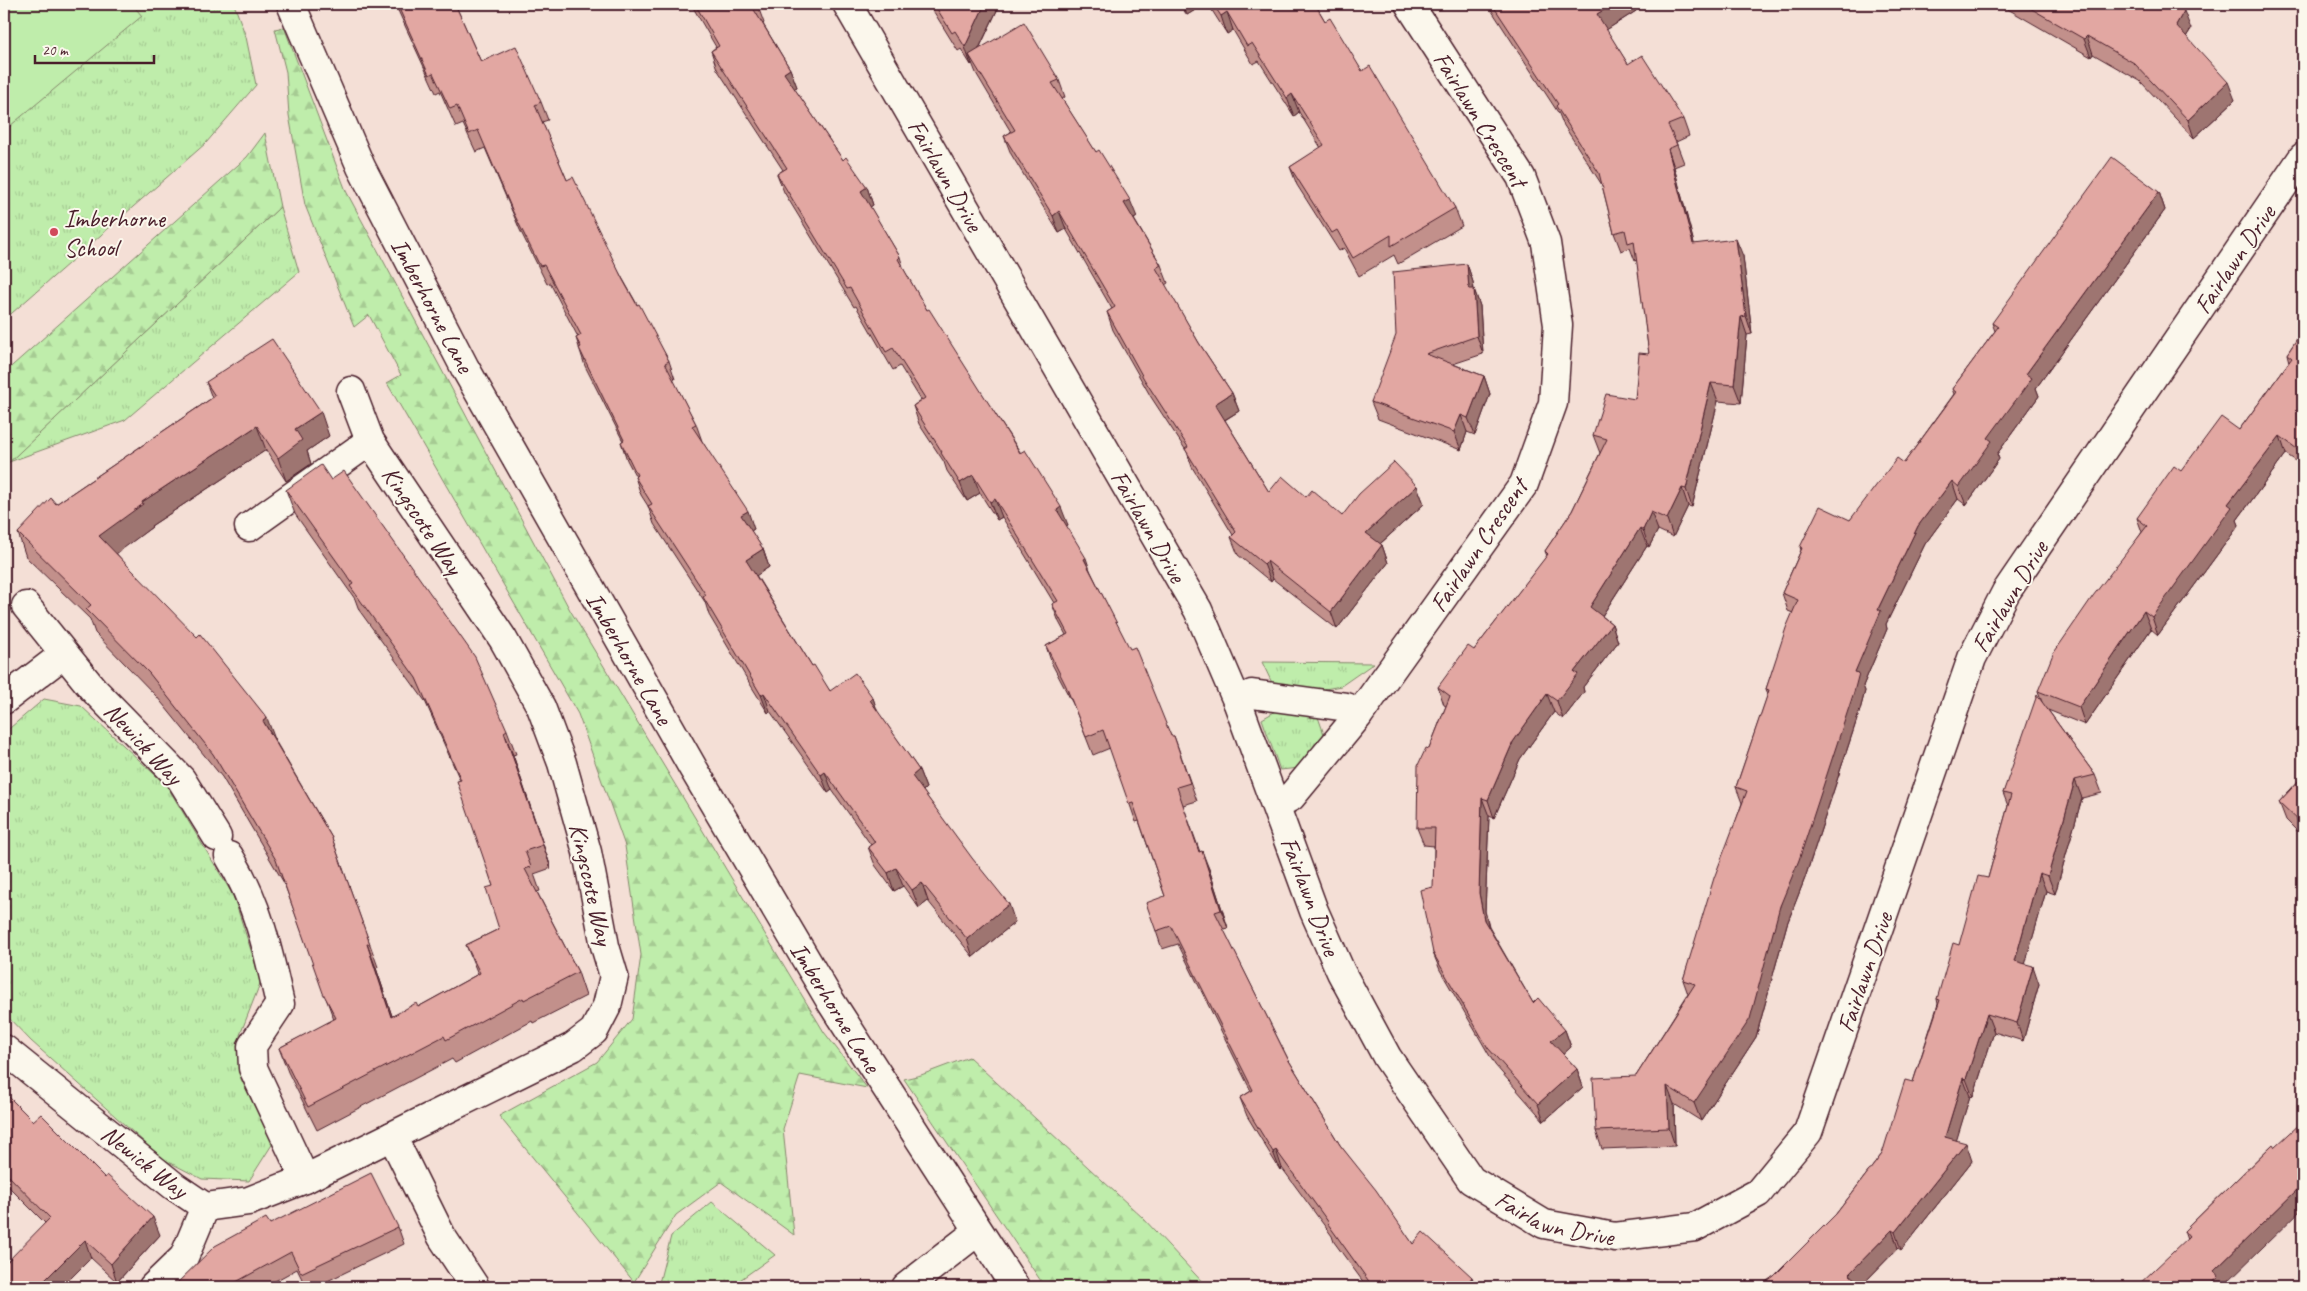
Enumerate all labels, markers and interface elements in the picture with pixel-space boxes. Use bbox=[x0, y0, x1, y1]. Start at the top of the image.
scale bar bbox=[35, 32, 154, 64]
text: 20 m bbox=[42, 41, 69, 60]
street label: Fairlawn Crescent bbox=[1426, 46, 1536, 196]
street label: Fairlawn Drive bbox=[900, 114, 991, 239]
street label: Fairlawn Drive bbox=[2187, 197, 2284, 320]
place label: Imberhorne School bbox=[64, 203, 167, 264]
marker: Imberhorne School bbox=[48, 226, 60, 238]
street label: Imberhorne Lane bbox=[383, 233, 482, 380]
street label: Kingscote Way bbox=[374, 460, 471, 583]
street label: Fairlawn Drive bbox=[1103, 465, 1194, 590]
street label: Fairlawn Crescent bbox=[1423, 470, 1537, 618]
street label: Fairlawn Drive bbox=[1964, 533, 2057, 658]
street label: Imberhorne Lane bbox=[578, 586, 681, 732]
street label: Newick Way bbox=[97, 696, 191, 794]
street label: Kingscote Way bbox=[562, 820, 621, 950]
street label: Fairlawn Drive bbox=[1273, 833, 1348, 962]
street label: Fairlawn Drive bbox=[1830, 907, 1901, 1036]
street label: Imberhorne Lane bbox=[782, 936, 889, 1080]
street label: Newick Way bbox=[94, 1118, 196, 1207]
street label: Fairlawn Drive bbox=[1489, 1183, 1618, 1254]

